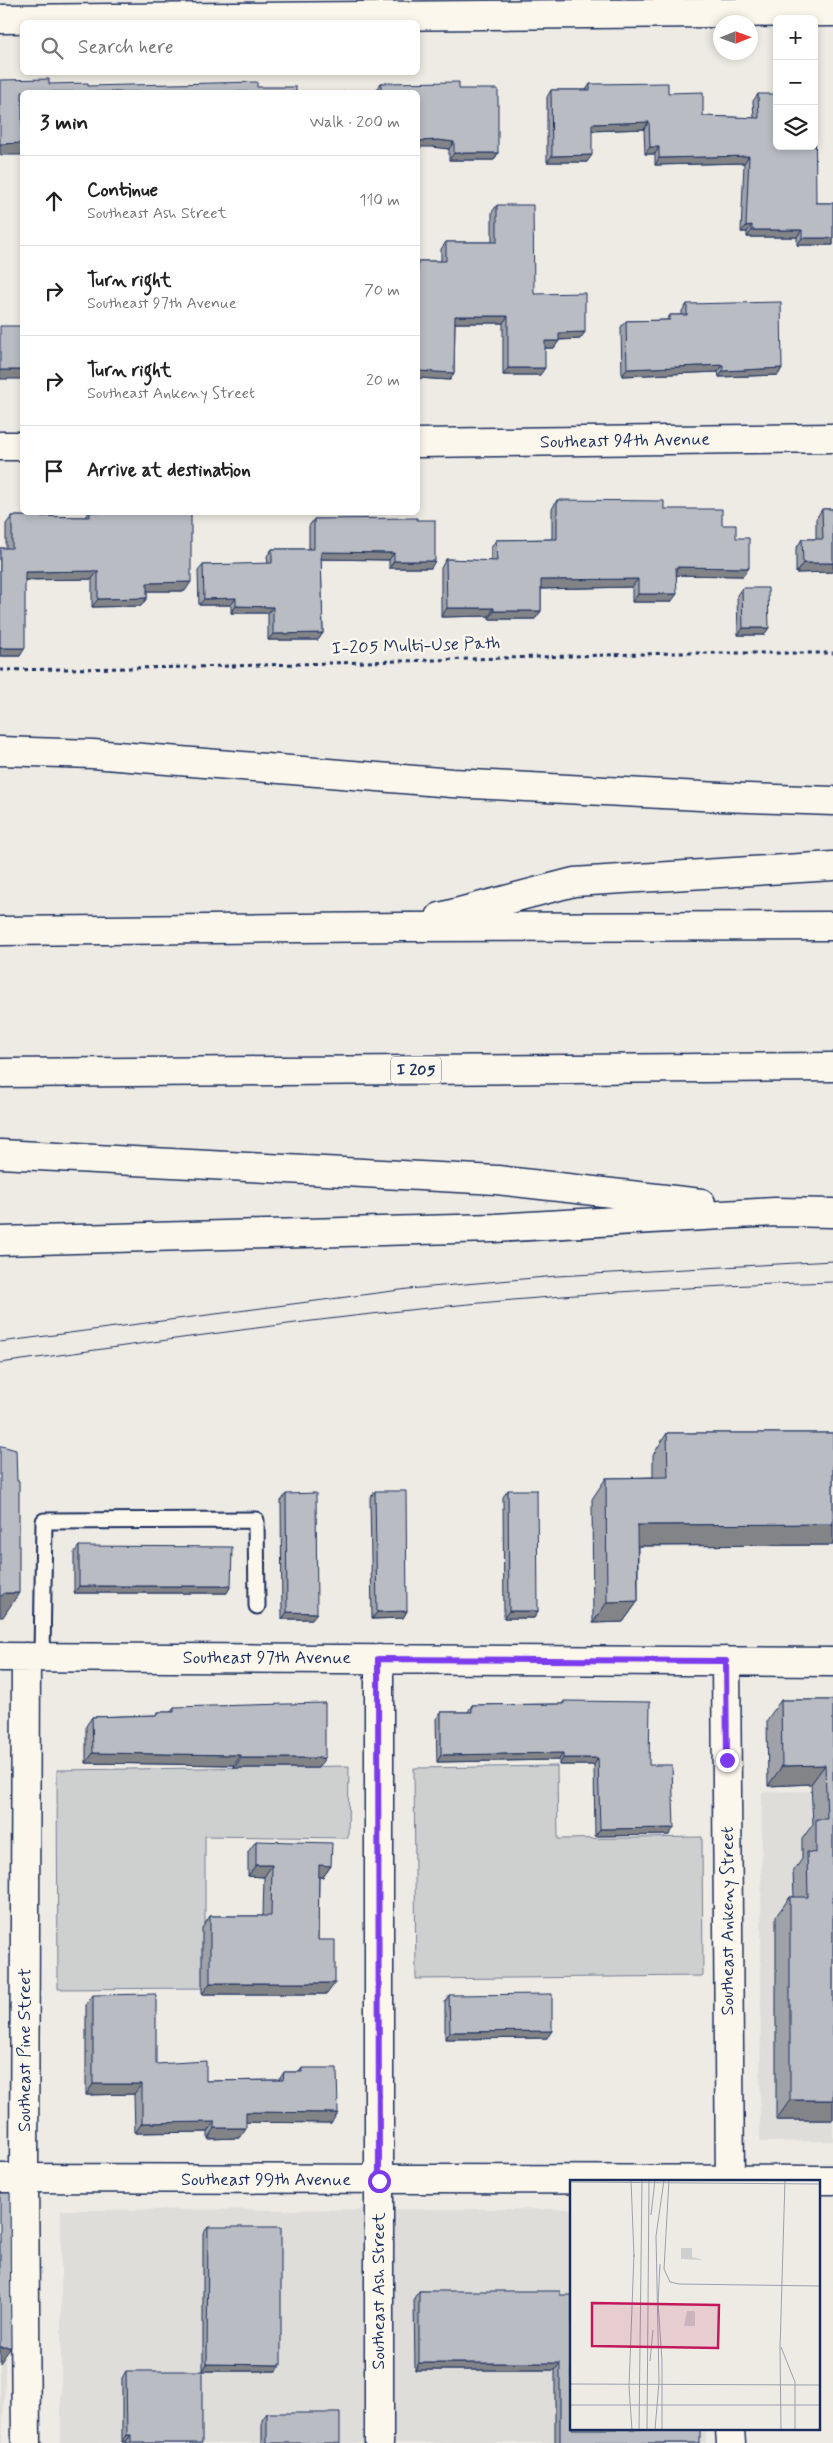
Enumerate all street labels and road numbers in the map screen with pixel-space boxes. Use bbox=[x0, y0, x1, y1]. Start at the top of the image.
street label: Southeast 94th Avenue bbox=[540, 428, 710, 454]
street label: I-205 Multi-Use Path bbox=[331, 631, 501, 661]
road number: I 205 bbox=[391, 1056, 441, 1084]
street label: Southeast 97th Avenue bbox=[183, 1646, 351, 1670]
street label: Southeast Ankeny Street bbox=[716, 1826, 740, 2016]
street label: Southeast Pine Street bbox=[13, 1968, 37, 2132]
street label: Southeast 99th Avenue bbox=[181, 2168, 351, 2192]
street label: Southeast Ash Street bbox=[367, 2212, 391, 2370]

